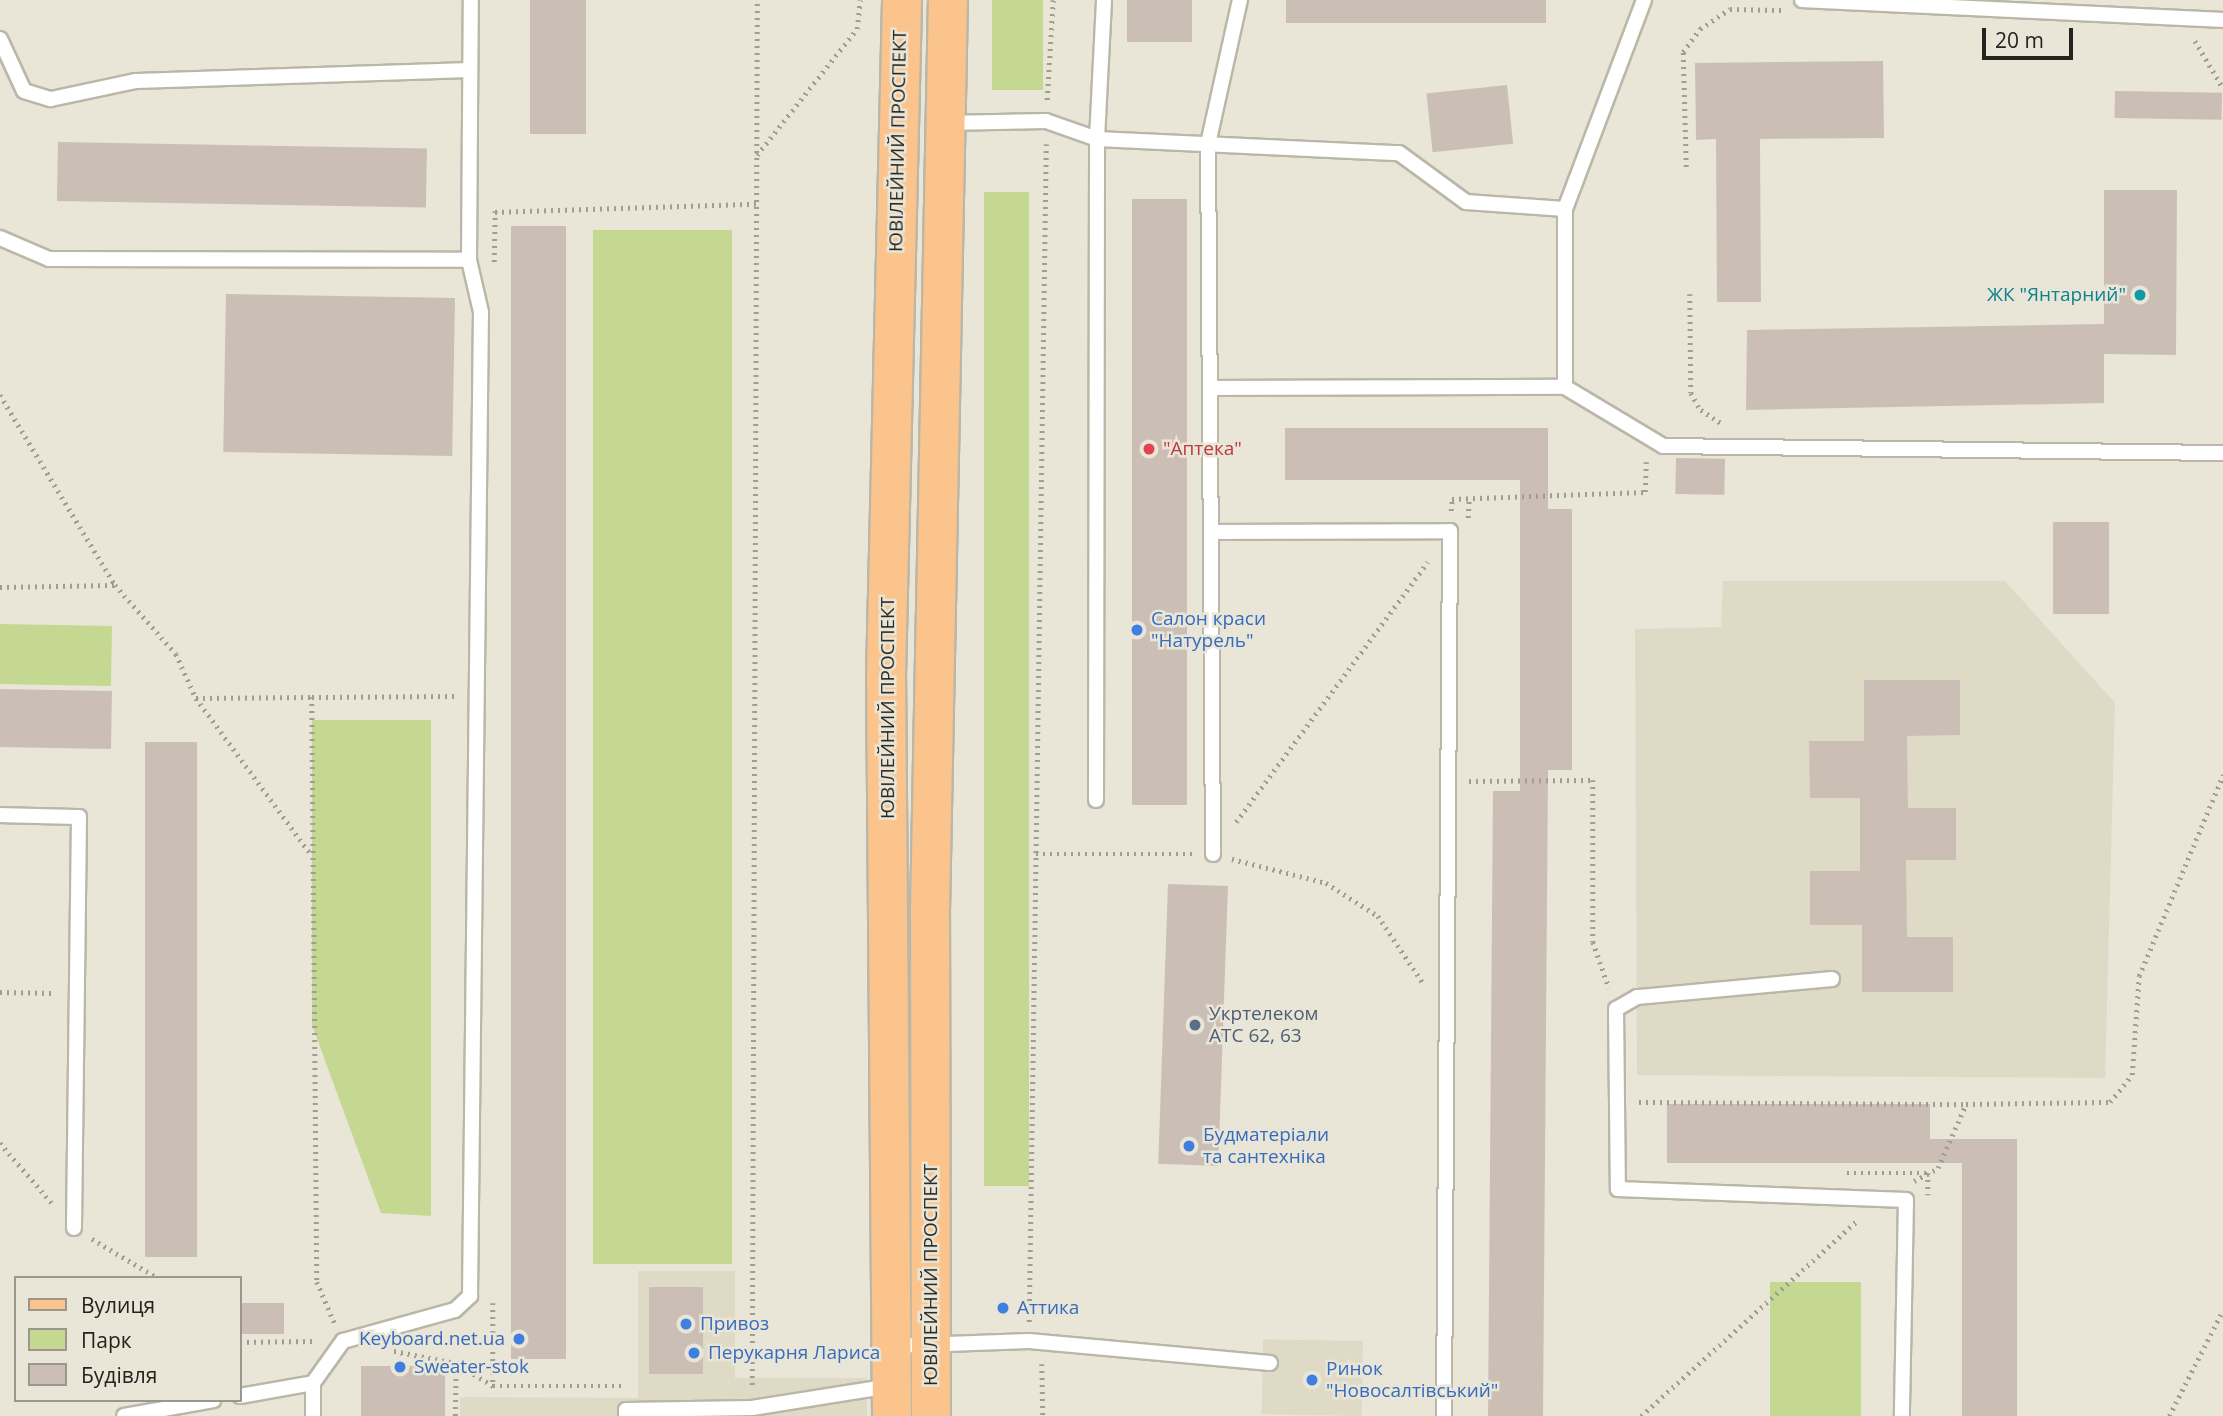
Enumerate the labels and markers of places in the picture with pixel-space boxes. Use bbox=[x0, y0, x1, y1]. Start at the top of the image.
place label: ЖК "Янтарний" bbox=[1987, 284, 2126, 306]
marker: ЖК "Янтарний" bbox=[2132, 287, 2148, 303]
place label: "Аптека" bbox=[1163, 438, 1242, 460]
marker: "Аптека" bbox=[1141, 441, 1157, 457]
place label: Салон краси "Натурель" bbox=[1151, 608, 1266, 652]
marker: Салон краси "Натурель" bbox=[1129, 622, 1145, 638]
place label: Укртелеком АТС 62, 63 bbox=[1209, 1003, 1319, 1047]
marker: Укртелеком АТС 62, 63 bbox=[1187, 1017, 1203, 1033]
place label: Будматеріали та сантехніка bbox=[1203, 1124, 1329, 1168]
marker: Будматеріали та сантехніка bbox=[1181, 1138, 1197, 1154]
place label: Аттика bbox=[1017, 1297, 1079, 1319]
marker: Аттика bbox=[995, 1300, 1011, 1316]
place label: Привоз bbox=[700, 1313, 769, 1335]
marker: Привоз bbox=[678, 1316, 694, 1332]
place label: Keyboard.net.ua bbox=[359, 1328, 505, 1350]
marker: Keyboard.net.ua bbox=[511, 1331, 527, 1347]
place label: Перукарня Лариса bbox=[708, 1342, 880, 1364]
marker: Перукарня Лариса bbox=[686, 1345, 702, 1361]
place label: Sweater-stok bbox=[414, 1356, 529, 1378]
place label: Ринок "Новосалтівський" bbox=[1326, 1358, 1498, 1402]
marker: Sweater-stok bbox=[392, 1359, 408, 1375]
marker: Ринок "Новосалтівський" bbox=[1304, 1372, 1320, 1388]

